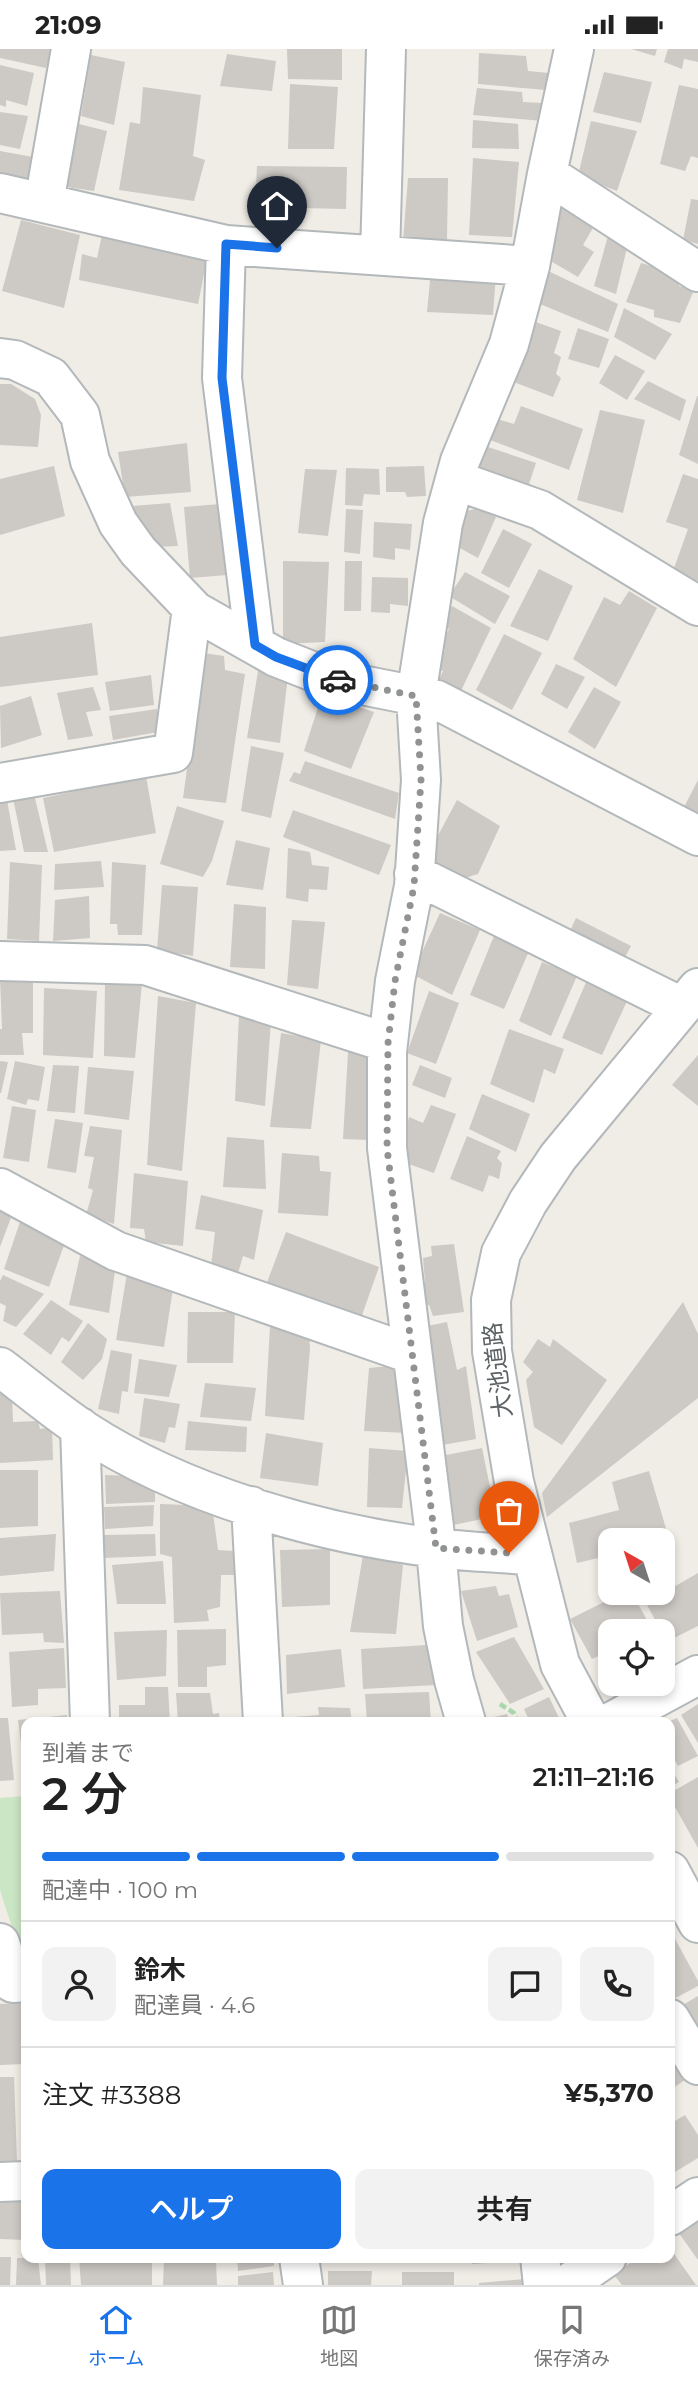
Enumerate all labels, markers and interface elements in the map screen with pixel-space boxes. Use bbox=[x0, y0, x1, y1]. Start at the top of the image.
text: 21:09 bbox=[35, 9, 102, 41]
pin bbox=[247, 176, 307, 248]
icon: home bbox=[258, 187, 296, 225]
courier bbox=[303, 645, 373, 715]
icon: car bbox=[319, 661, 357, 699]
street label: 大池道路 bbox=[477, 1321, 518, 1419]
pin bbox=[479, 1481, 539, 1553]
icon: bag bbox=[490, 1492, 528, 1530]
north arrow bbox=[598, 1528, 676, 1605]
map controls bbox=[598, 1528, 675, 1696]
button: locate bbox=[598, 1619, 675, 1696]
text: 到着まで bbox=[42, 1739, 134, 1767]
text: 21:11–21:16 bbox=[533, 1761, 654, 1793]
text: 2 分 bbox=[42, 1765, 127, 1822]
text: 配達中 · 100 m bbox=[42, 1876, 198, 1904]
button: person bbox=[42, 1947, 116, 2021]
button: chat bbox=[488, 1947, 562, 2021]
button: phone bbox=[580, 1947, 654, 2021]
text: 鈴木 bbox=[134, 1954, 186, 1986]
text: 配達員 · 4.6 bbox=[134, 1991, 255, 2019]
text: ¥5,370 bbox=[564, 2077, 654, 2109]
text: 注文 #3388 bbox=[42, 2079, 181, 2111]
button: ヘルプ bbox=[42, 2169, 341, 2249]
button: 共有 bbox=[355, 2169, 654, 2249]
tab: ホーム bbox=[88, 2301, 144, 2370]
tab: 地図 bbox=[320, 2301, 358, 2370]
tab: 保存済み bbox=[534, 2301, 610, 2370]

